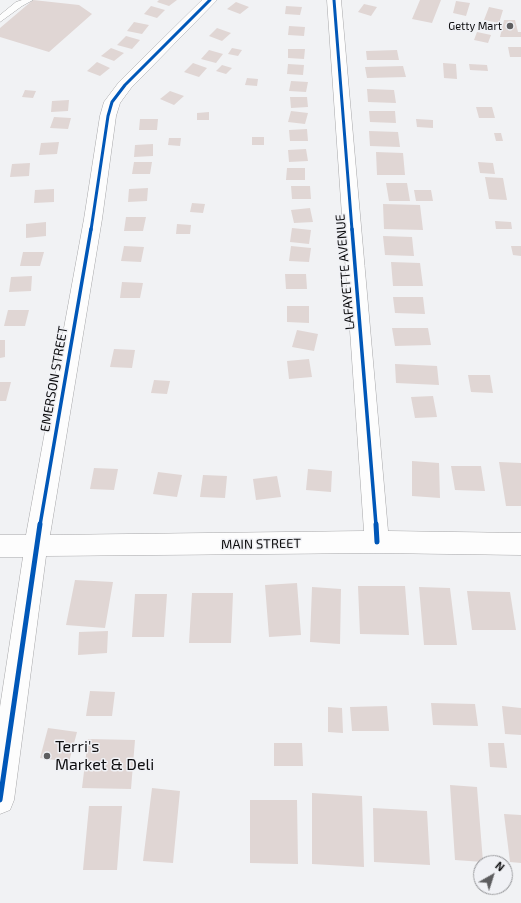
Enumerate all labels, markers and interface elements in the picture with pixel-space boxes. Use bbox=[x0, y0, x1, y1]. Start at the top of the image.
place label: Getty Mart bbox=[448, 19, 502, 33]
marker: Getty Mart bbox=[505, 21, 515, 31]
street label: LAFAYETTE AVENUE bbox=[332, 213, 358, 331]
street label: EMERSON STREET bbox=[37, 325, 71, 433]
street label: MAIN STREET bbox=[221, 536, 301, 552]
place label: Terri's Market & Deli bbox=[55, 737, 154, 775]
marker: Terri's Market & Deli bbox=[42, 751, 52, 761]
north arrow bbox=[473, 855, 513, 895]
text: N bbox=[493, 859, 507, 874]

